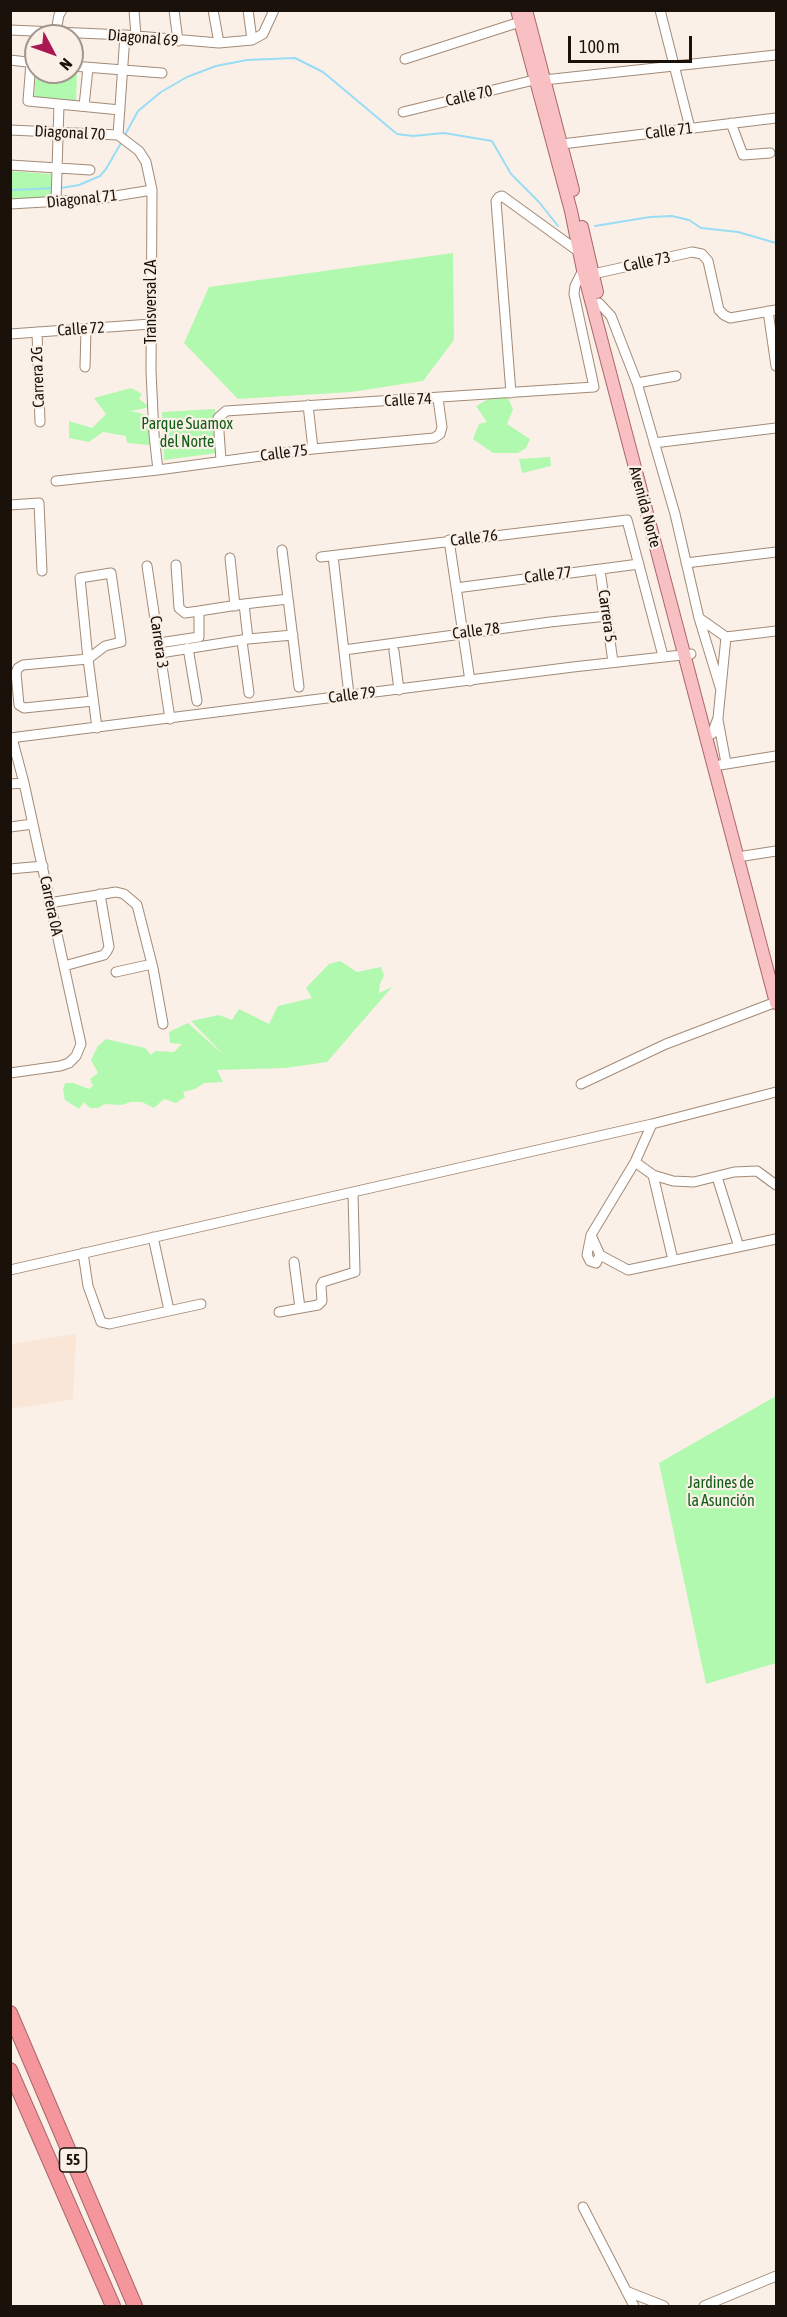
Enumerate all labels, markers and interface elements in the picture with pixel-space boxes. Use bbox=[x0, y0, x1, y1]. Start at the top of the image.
north arrow bbox=[24, 24, 84, 84]
scale bar bbox=[571, 24, 696, 62]
street label: Diagonal 69 bbox=[107, 25, 179, 51]
text: 100 m bbox=[579, 36, 620, 57]
text: N bbox=[56, 55, 76, 74]
street label: Calle 70 bbox=[444, 81, 494, 111]
street label: Calle 71 bbox=[644, 119, 694, 143]
street label: Diagonal 70 bbox=[34, 122, 106, 144]
street label: Diagonal 71 bbox=[46, 186, 118, 212]
street label: Calle 73 bbox=[622, 248, 672, 276]
street label: Transversal 2A bbox=[141, 260, 161, 344]
street label: Calle 72 bbox=[57, 318, 105, 340]
street label: Carrera 2G bbox=[27, 346, 49, 408]
street label: Calle 74 bbox=[384, 389, 432, 411]
park label: Parque Suamox del Norte bbox=[141, 414, 233, 452]
street label: Calle 75 bbox=[259, 441, 309, 465]
street label: Avenida Norte bbox=[625, 464, 665, 550]
street label: Calle 76 bbox=[449, 526, 499, 550]
street label: Calle 77 bbox=[523, 563, 573, 587]
street label: Carrera 5 bbox=[594, 588, 620, 644]
street label: Carrera 3 bbox=[146, 614, 172, 670]
street label: Calle 78 bbox=[451, 619, 501, 643]
street label: Calle 79 bbox=[327, 683, 377, 707]
street label: Carrera 0A bbox=[35, 874, 67, 938]
park label: Jardines de la Asunción bbox=[687, 1473, 755, 1511]
road number: 55 bbox=[60, 2148, 86, 2172]

